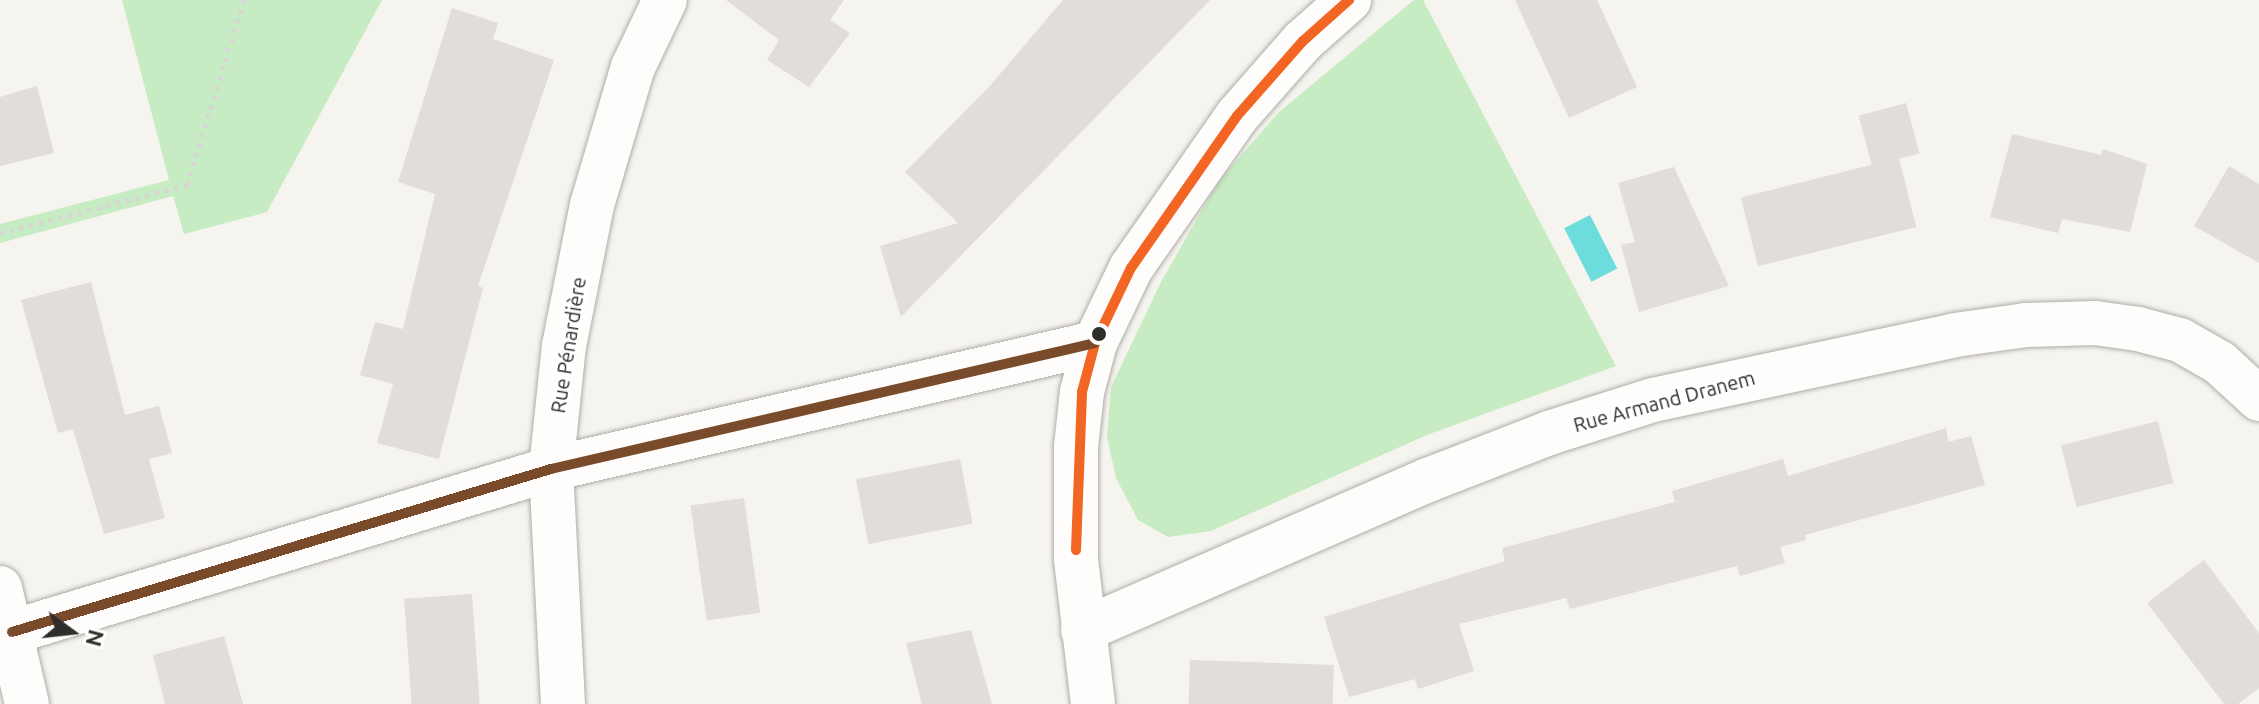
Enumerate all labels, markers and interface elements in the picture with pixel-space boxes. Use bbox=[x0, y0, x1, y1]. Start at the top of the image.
street label: Rue Pénardière bbox=[545, 275, 591, 415]
unlabelled marker bbox=[1091, 326, 1107, 342]
street label: Rue Armand Dranem bbox=[1571, 365, 1757, 437]
north arrow bbox=[32, 592, 112, 672]
text: N bbox=[81, 627, 110, 649]

